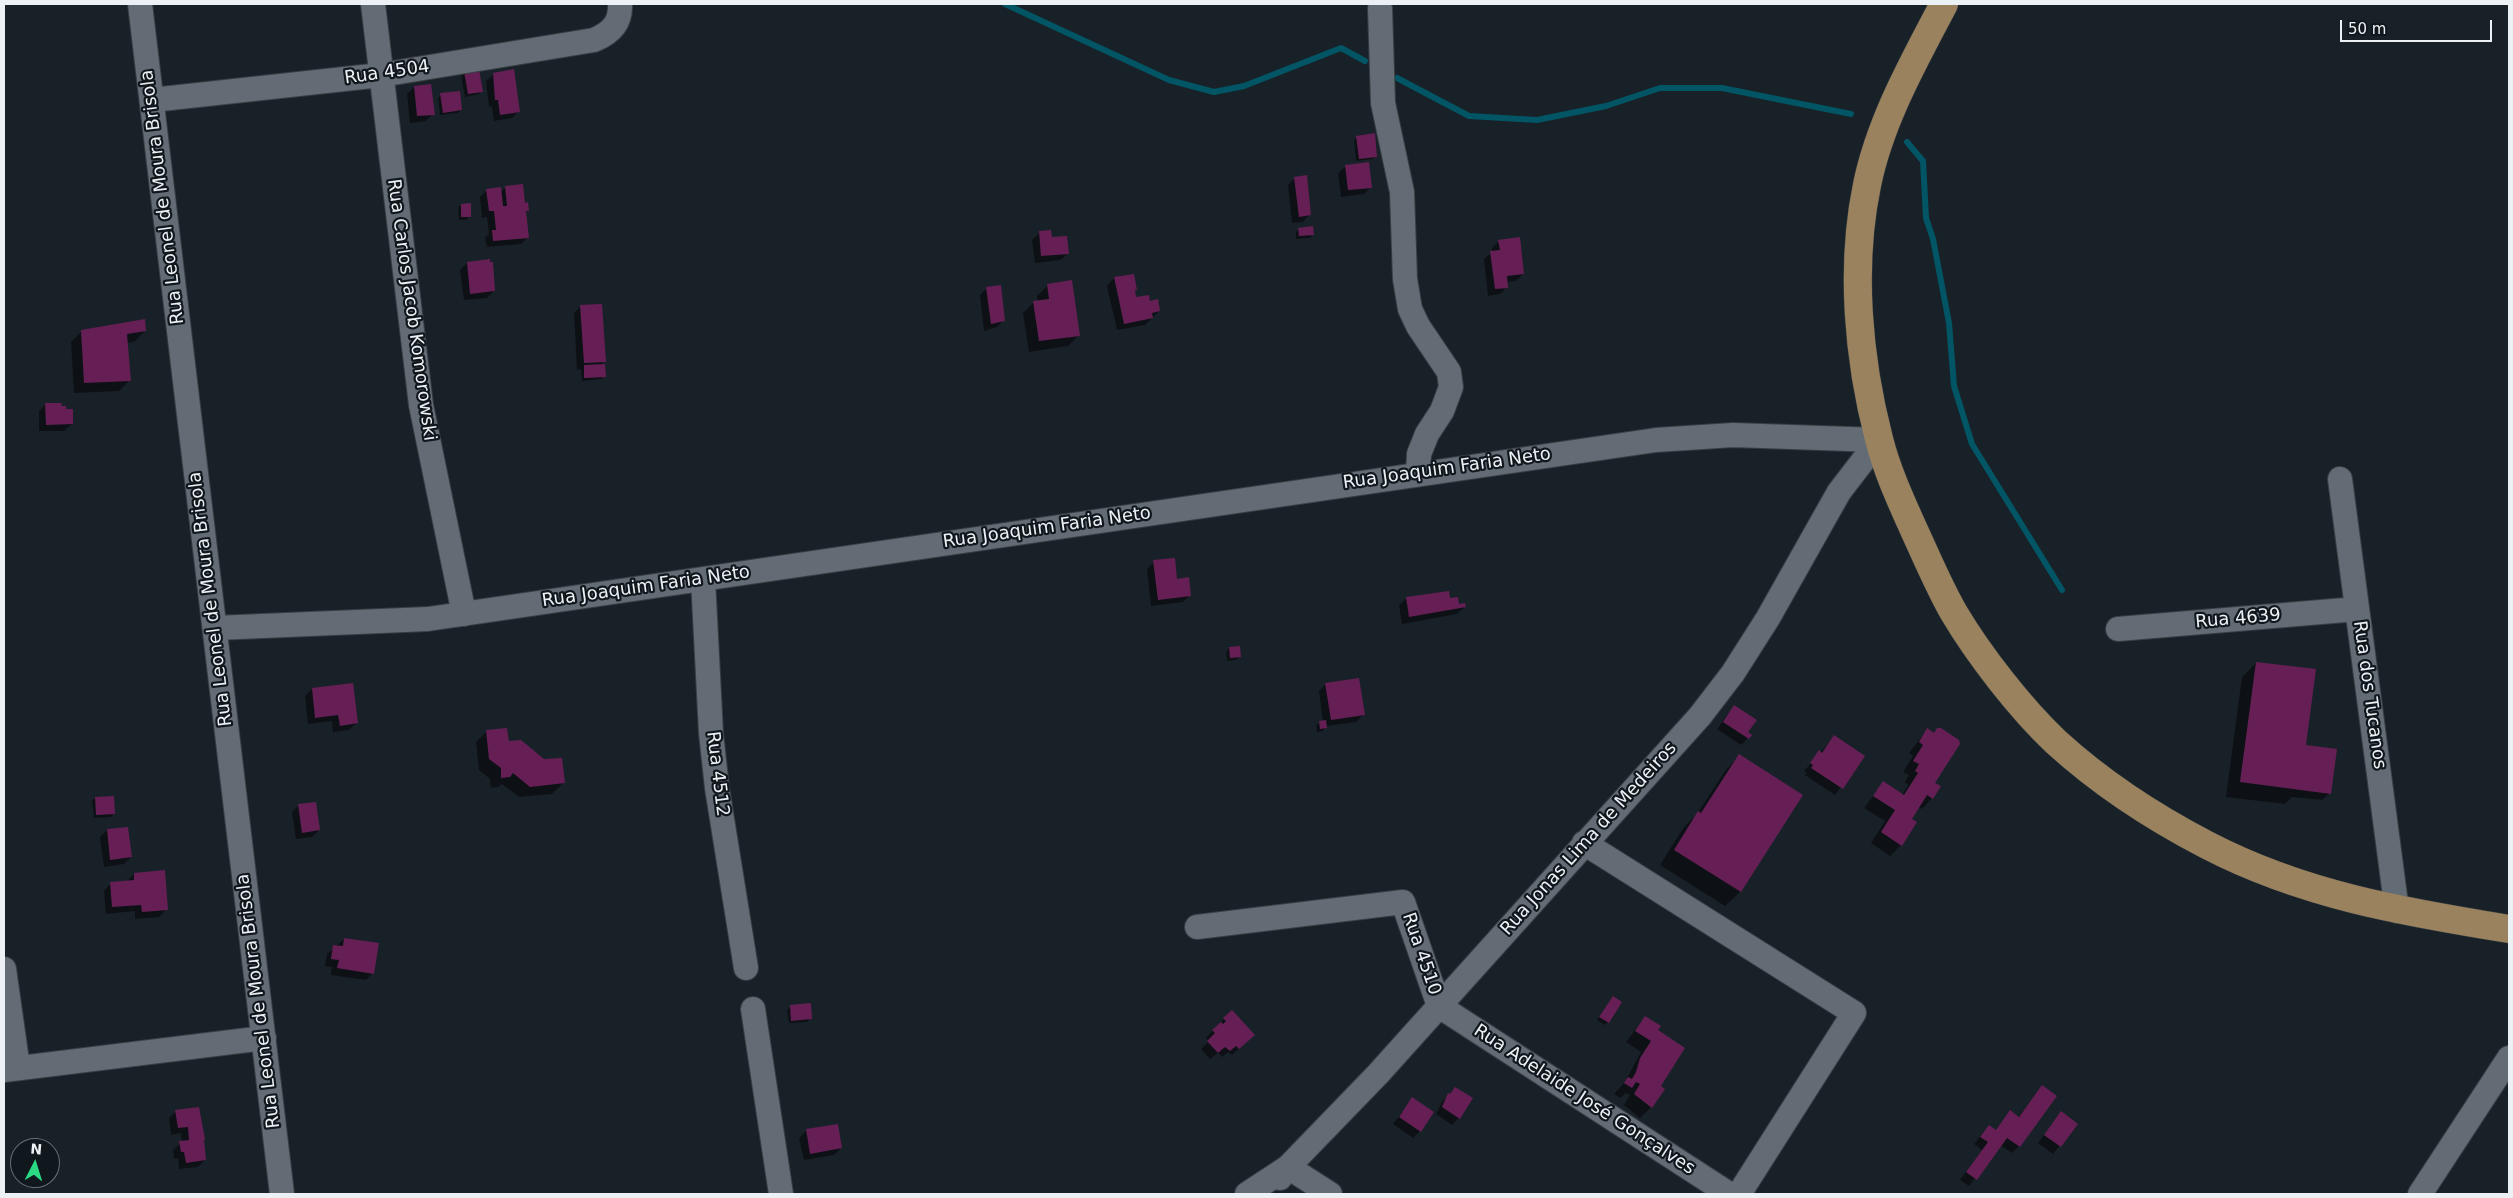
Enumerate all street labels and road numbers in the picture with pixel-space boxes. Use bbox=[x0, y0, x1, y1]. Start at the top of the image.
street label: Rua 4504 bbox=[343, 56, 431, 90]
street label: Rua Leonel de Moura Brisola bbox=[137, 68, 189, 326]
street label: Rua Carlos Jacob Komorowski bbox=[382, 178, 440, 442]
street label: Rua Joaquim Faria Neto bbox=[1342, 444, 1552, 494]
street label: Rua Leonel de Moura Brisola bbox=[185, 470, 237, 728]
street label: Rua Joaquim Faria Neto bbox=[942, 503, 1152, 553]
street label: Rua Joaquim Faria Neto bbox=[541, 562, 751, 612]
street label: Rua 4639 bbox=[2194, 605, 2282, 633]
street label: Rua dos Tucanos bbox=[2348, 619, 2390, 771]
street label: Rua 4512 bbox=[701, 730, 733, 818]
street label: Rua Jonas Lima de Medeiros bbox=[1496, 738, 1682, 940]
street label: Rua Leonel de Moura Brisola bbox=[233, 872, 285, 1130]
street label: Rua 4510 bbox=[1397, 910, 1445, 998]
street label: Rua Adelaide José Gonçalves bbox=[1469, 1020, 1699, 1180]

